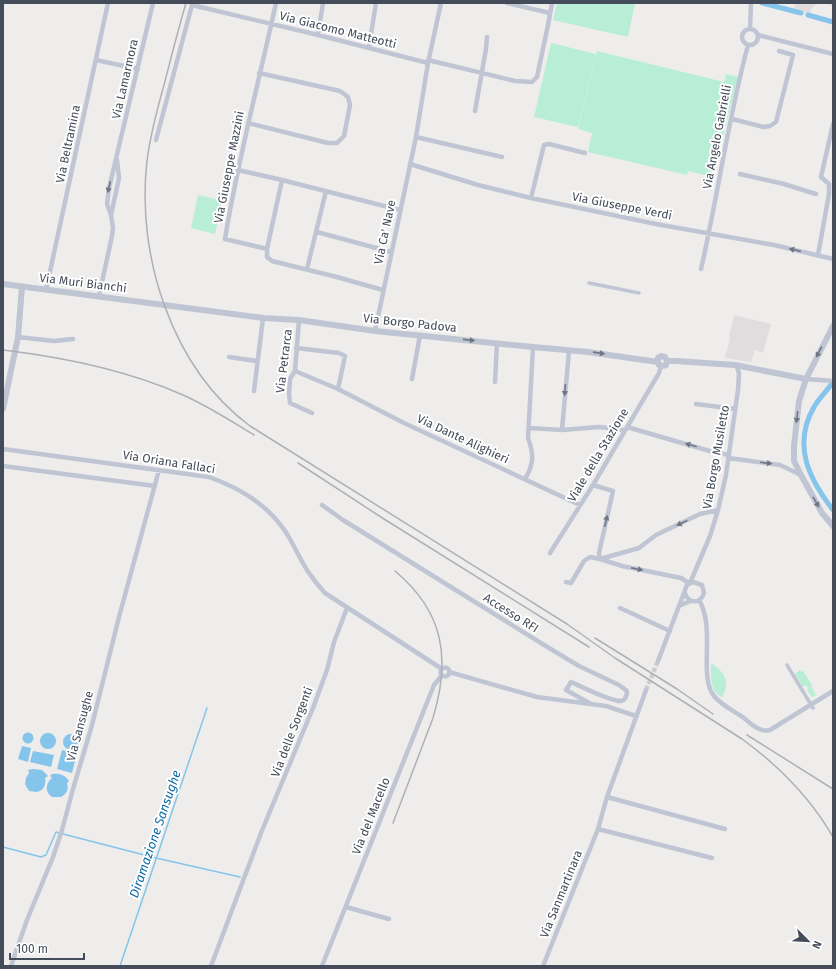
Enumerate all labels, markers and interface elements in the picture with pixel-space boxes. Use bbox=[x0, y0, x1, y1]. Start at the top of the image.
street label: Via Giacomo Matteotti bbox=[278, 9, 398, 51]
street label: Via Lamarmora bbox=[109, 38, 141, 120]
street label: Via Angelo Gabrielli bbox=[700, 84, 734, 190]
street label: Via Beltramina bbox=[53, 104, 83, 184]
street label: Via Giuseppe Mazzini bbox=[211, 110, 247, 224]
one-way arrow bbox=[106, 181, 112, 194]
street label: Via Giuseppe Verdi bbox=[571, 189, 673, 223]
street label: Via Ca' Nave bbox=[371, 198, 399, 266]
one-way arrow bbox=[789, 246, 801, 252]
street label: Via Muri Bianchi bbox=[39, 271, 127, 295]
street label: Via Borgo Padova bbox=[363, 311, 457, 335]
street label: Via Petrarca bbox=[273, 328, 295, 394]
one-way arrow bbox=[463, 337, 475, 344]
one-way arrow bbox=[816, 347, 823, 358]
one-way arrow bbox=[592, 350, 605, 356]
one-way arrow bbox=[562, 384, 569, 396]
street label: Via Borgo Musiletto bbox=[700, 404, 732, 510]
street label: Viale della Stazione bbox=[565, 406, 631, 504]
one-way arrow bbox=[794, 411, 800, 423]
street label: Via Dante Alighieri bbox=[415, 412, 511, 466]
one-way arrow bbox=[685, 442, 697, 448]
street label: Via Oriana Fallaci bbox=[122, 448, 216, 476]
one-way arrow bbox=[760, 460, 772, 466]
one-way arrow bbox=[812, 496, 819, 508]
one-way arrow bbox=[603, 514, 609, 526]
one-way arrow bbox=[676, 520, 687, 526]
one-way arrow bbox=[631, 567, 643, 573]
street label: Accesso RFI bbox=[481, 591, 541, 635]
street label: Via delle Sorgenti bbox=[268, 685, 316, 779]
street label: Via Sansughe bbox=[64, 689, 96, 763]
water label: Diramazione Sansughe bbox=[126, 768, 184, 900]
street label: Via del Macello bbox=[349, 775, 393, 857]
street label: Via Sanmartinara bbox=[537, 848, 585, 940]
north arrow bbox=[788, 921, 828, 961]
scale bar bbox=[10, 935, 84, 961]
text: N bbox=[809, 939, 824, 951]
text: 100 m bbox=[16, 942, 48, 956]

